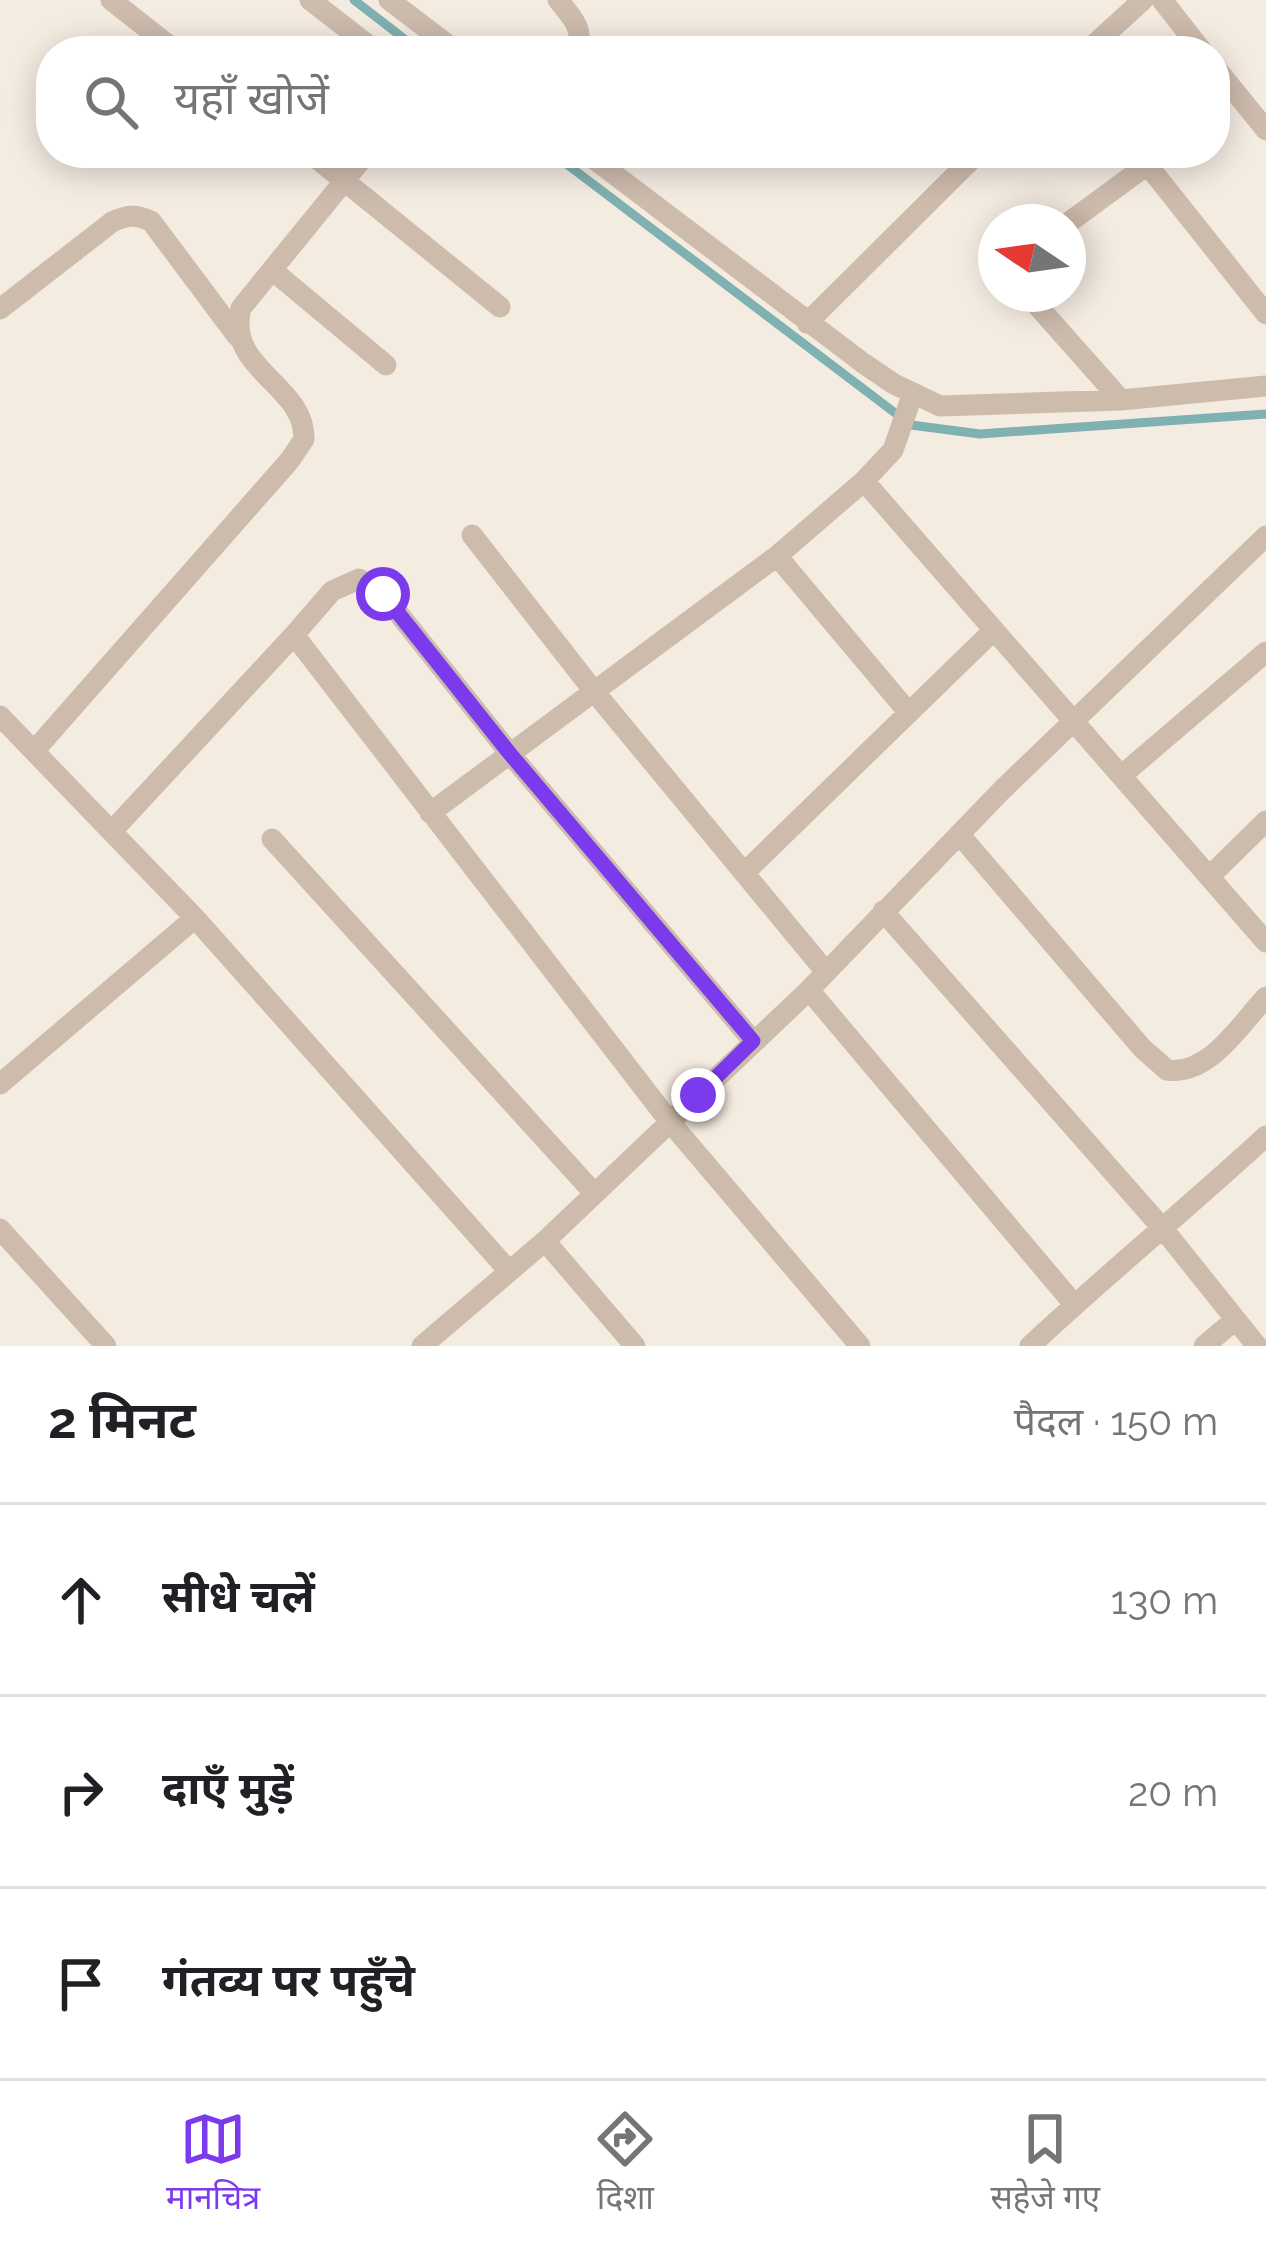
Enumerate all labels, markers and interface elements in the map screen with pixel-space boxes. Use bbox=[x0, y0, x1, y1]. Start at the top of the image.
search box bbox=[36, 36, 1230, 168]
icon: search bbox=[78, 69, 144, 135]
text: यहाँ खोजें bbox=[174, 72, 329, 125]
north arrow bbox=[978, 204, 1086, 312]
route start bbox=[356, 567, 410, 621]
route end bbox=[671, 1068, 725, 1122]
text: 2 मिनट bbox=[48, 1390, 196, 1450]
text: पैदल · 150 m bbox=[1014, 1398, 1218, 1444]
icon: ahead bbox=[48, 1567, 114, 1633]
text: सीधे चलें bbox=[162, 1570, 315, 1623]
text: 130 m bbox=[1111, 1577, 1218, 1623]
icon: right bbox=[48, 1759, 114, 1825]
text: दाएँ मुड़ें bbox=[162, 1762, 294, 1815]
text: 20 m bbox=[1128, 1769, 1218, 1815]
icon: arrive bbox=[48, 1951, 114, 2017]
text: गंतव्य पर पहुँचे bbox=[162, 1954, 415, 2007]
tab: मानचित्र bbox=[166, 2106, 260, 2222]
tab: दिशा bbox=[592, 2106, 658, 2222]
tab: सहेजे गए bbox=[990, 2106, 1100, 2222]

